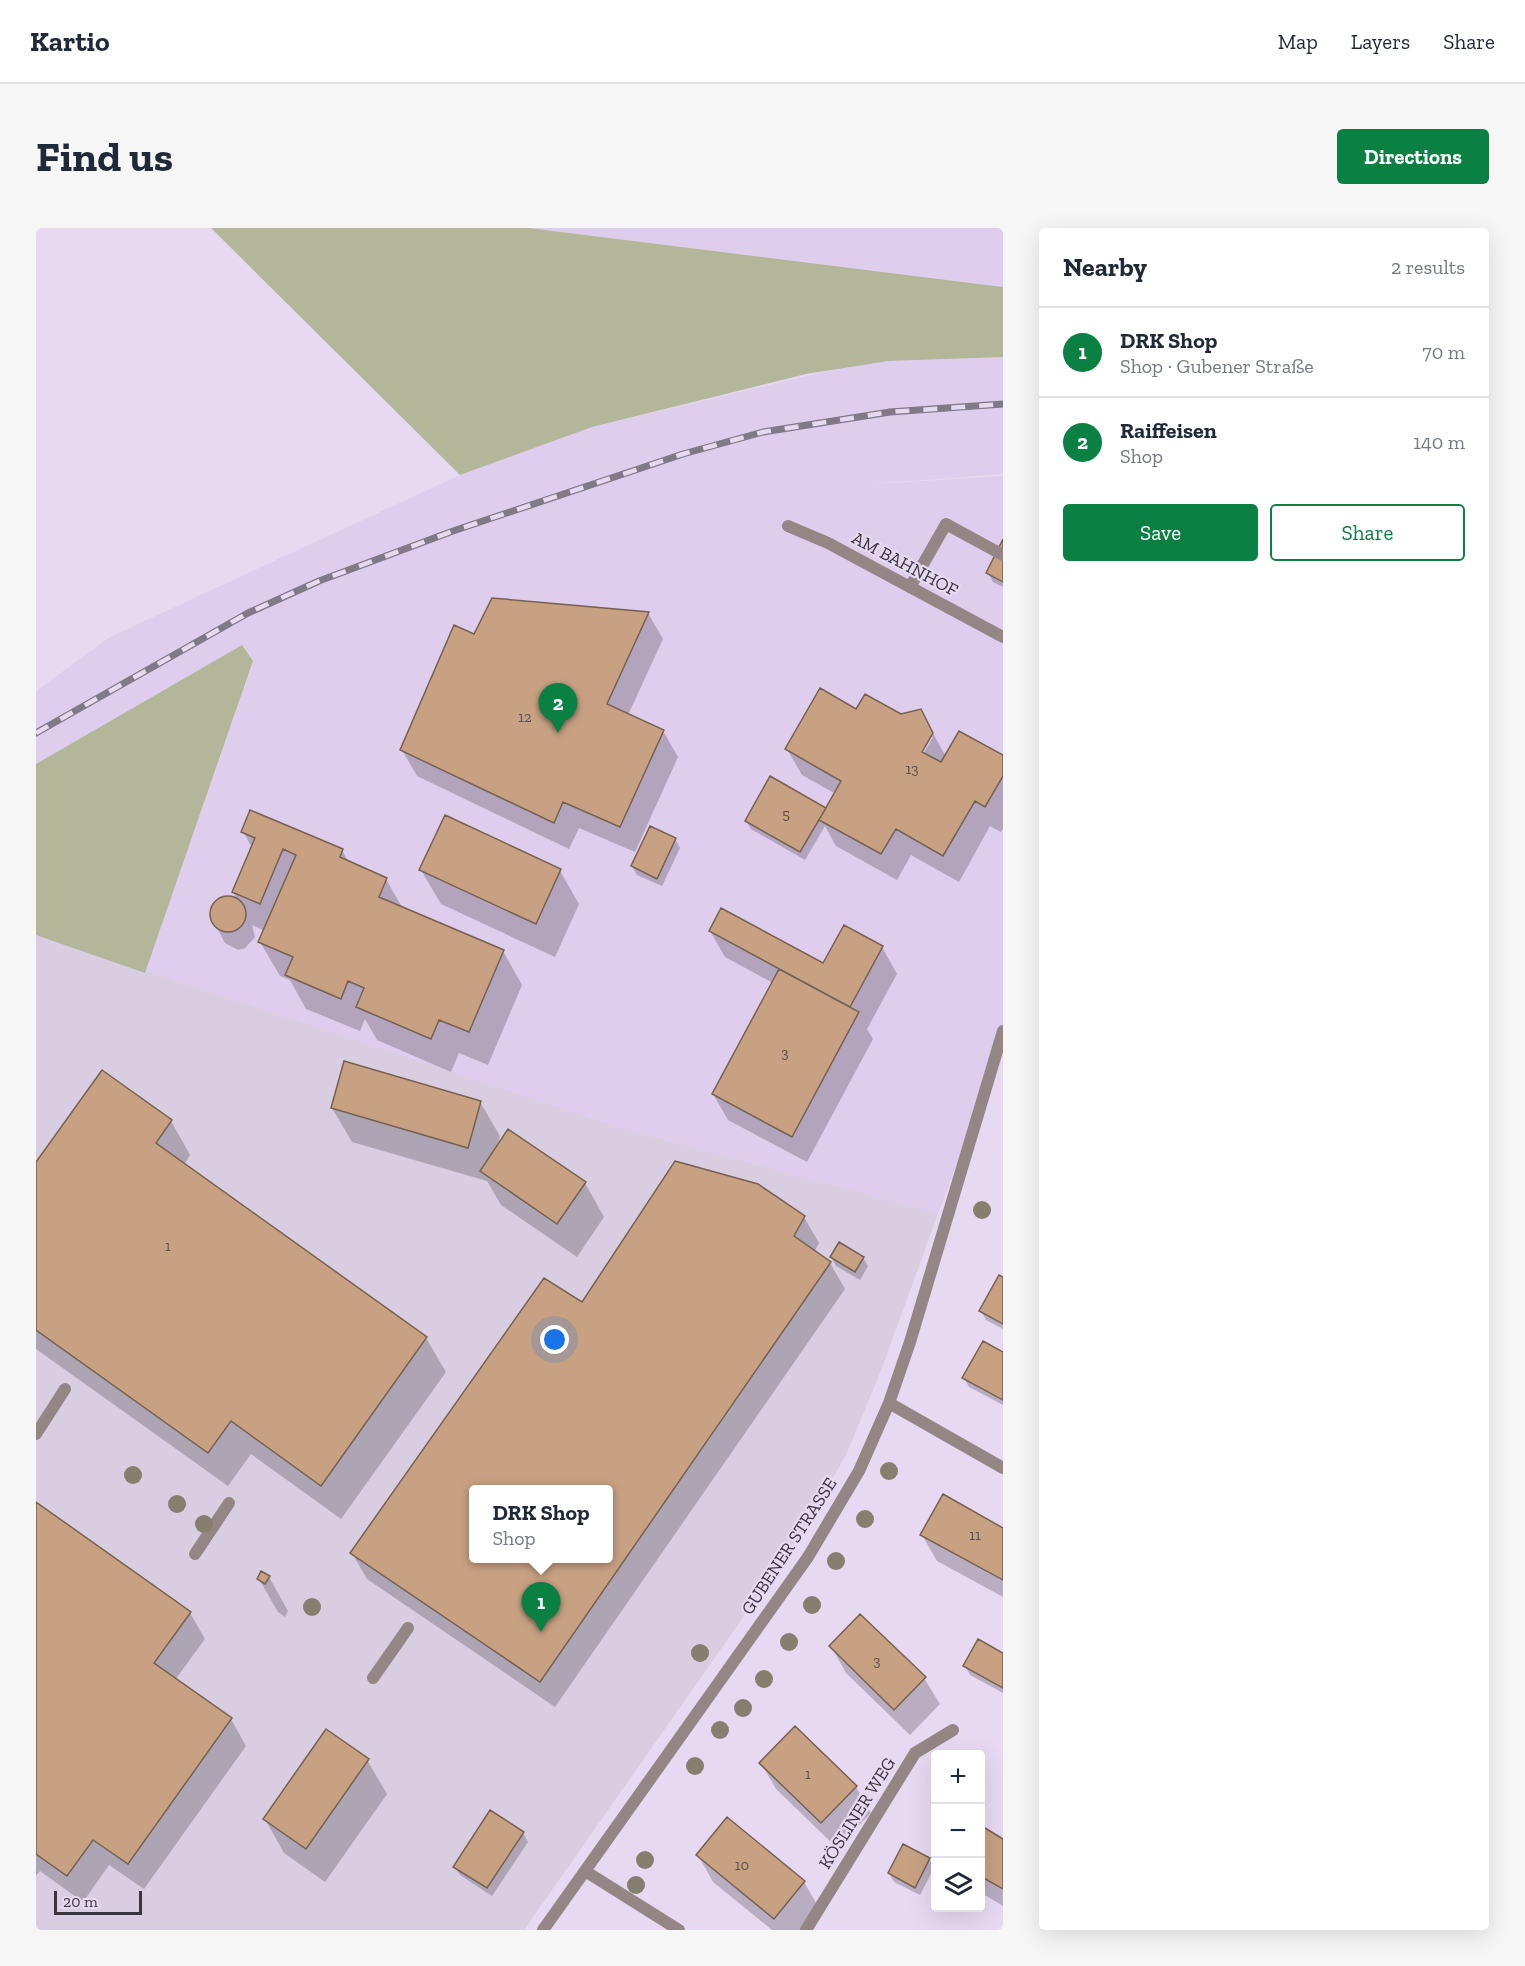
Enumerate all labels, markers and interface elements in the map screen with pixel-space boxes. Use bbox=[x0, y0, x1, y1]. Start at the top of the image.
text: Kartio bbox=[30, 25, 110, 58]
text: Map bbox=[1278, 29, 1318, 54]
text: Layers bbox=[1351, 29, 1410, 54]
text: Share bbox=[1443, 29, 1495, 54]
button: Directions bbox=[1337, 129, 1489, 184]
text: Find us bbox=[36, 131, 173, 182]
text: Nearby bbox=[1063, 251, 1147, 283]
text: 2 results bbox=[1391, 255, 1465, 279]
text: DRK Shop bbox=[1120, 327, 1217, 354]
text: 1 bbox=[1078, 340, 1087, 364]
text: 70 m bbox=[1422, 340, 1465, 364]
text: Shop · Gubener Straße bbox=[1120, 354, 1314, 378]
text: Raiffeisen bbox=[1120, 417, 1217, 444]
text: 2 bbox=[1077, 430, 1088, 454]
text: 140 m bbox=[1413, 430, 1465, 454]
text: Shop bbox=[1120, 444, 1163, 468]
button: Save bbox=[1063, 504, 1258, 561]
button: Share bbox=[1270, 504, 1465, 561]
street label: AM BAHNHOF bbox=[848, 527, 962, 601]
pin: 2 bbox=[538, 684, 578, 733]
house number: 12 bbox=[518, 708, 532, 726]
house number: 13 bbox=[905, 760, 919, 778]
house number: 5 bbox=[782, 805, 790, 823]
house number: 3 bbox=[781, 1044, 789, 1062]
house number: 1 bbox=[165, 1237, 171, 1255]
your location bbox=[540, 1325, 569, 1354]
street label: GUBENER STRASSE bbox=[736, 1473, 842, 1619]
popup bbox=[469, 1485, 613, 1563]
text: DRK Shop bbox=[492, 1499, 590, 1526]
text: Shop bbox=[492, 1526, 536, 1550]
house number: 11 bbox=[969, 1526, 981, 1544]
pin: 1 bbox=[522, 1582, 560, 1632]
house number: 3 bbox=[873, 1652, 881, 1670]
map controls bbox=[931, 1750, 985, 1912]
button: + bbox=[931, 1750, 985, 1804]
street label: KÖSLINER WEG bbox=[814, 1753, 900, 1873]
house number: 1 bbox=[805, 1765, 811, 1783]
button: − bbox=[931, 1804, 985, 1858]
house number: 10 bbox=[735, 1856, 749, 1874]
button: layers bbox=[931, 1858, 985, 1912]
scale bar bbox=[54, 1888, 142, 1916]
text: 20 m bbox=[63, 1892, 98, 1911]

